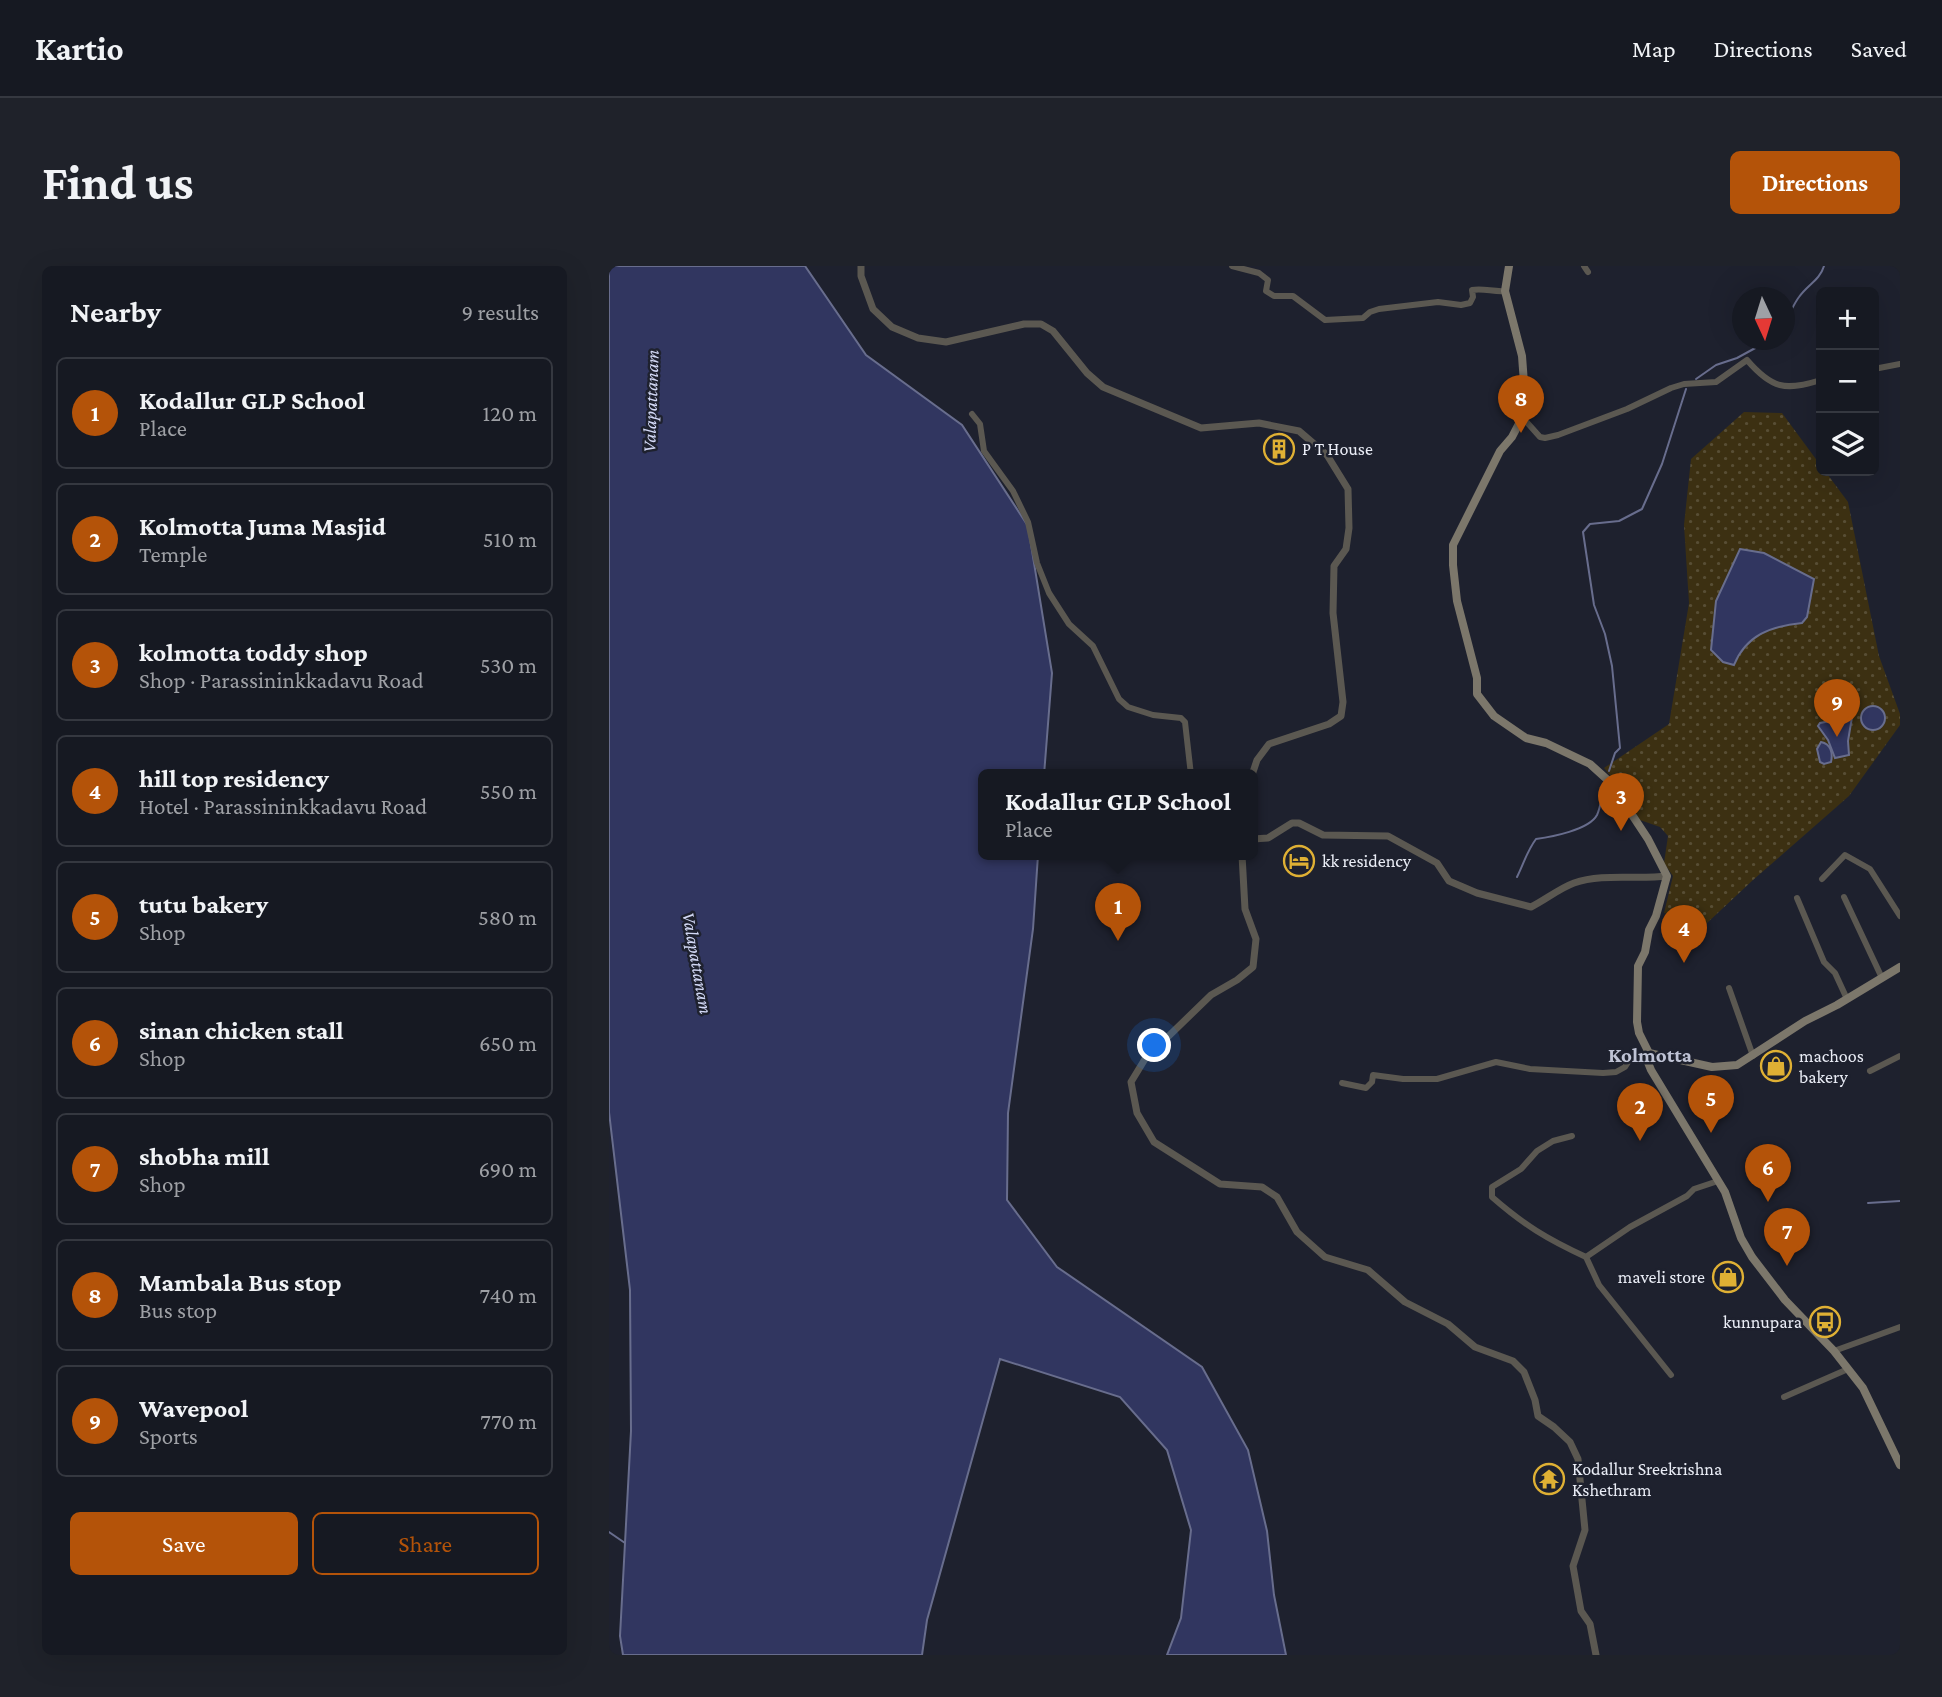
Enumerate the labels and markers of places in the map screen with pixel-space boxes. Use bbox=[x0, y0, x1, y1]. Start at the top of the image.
pin: 8 bbox=[1498, 375, 1544, 433]
building icon: P T House bbox=[1262, 432, 1296, 466]
place label: P T House bbox=[1302, 439, 1373, 459]
pin: 9 bbox=[1814, 679, 1860, 737]
pin: 3 bbox=[1598, 773, 1644, 831]
hotel icon: kk residency bbox=[1282, 844, 1316, 878]
place label: kk residency bbox=[1322, 851, 1412, 871]
pin: 1 bbox=[1095, 883, 1141, 941]
pin: 4 bbox=[1661, 905, 1707, 963]
place label: machoos bakery bbox=[1799, 1046, 1864, 1087]
shop icon: machoos bakery bbox=[1759, 1049, 1793, 1083]
pin: 5 bbox=[1688, 1075, 1734, 1133]
pin: 2 bbox=[1617, 1083, 1663, 1141]
pin: 6 bbox=[1745, 1144, 1791, 1202]
pin: 7 bbox=[1764, 1208, 1810, 1266]
shop icon: maveli store bbox=[1711, 1260, 1745, 1294]
place label: maveli store bbox=[1618, 1267, 1705, 1287]
bus stop icon: kunnupara bbox=[1808, 1305, 1842, 1339]
place label: kunnupara bbox=[1723, 1312, 1802, 1332]
place label: Kodallur Sreekrishna Kshethram bbox=[1572, 1459, 1722, 1500]
temple icon: Kodallur Sreekrishna Kshethram bbox=[1532, 1462, 1566, 1496]

